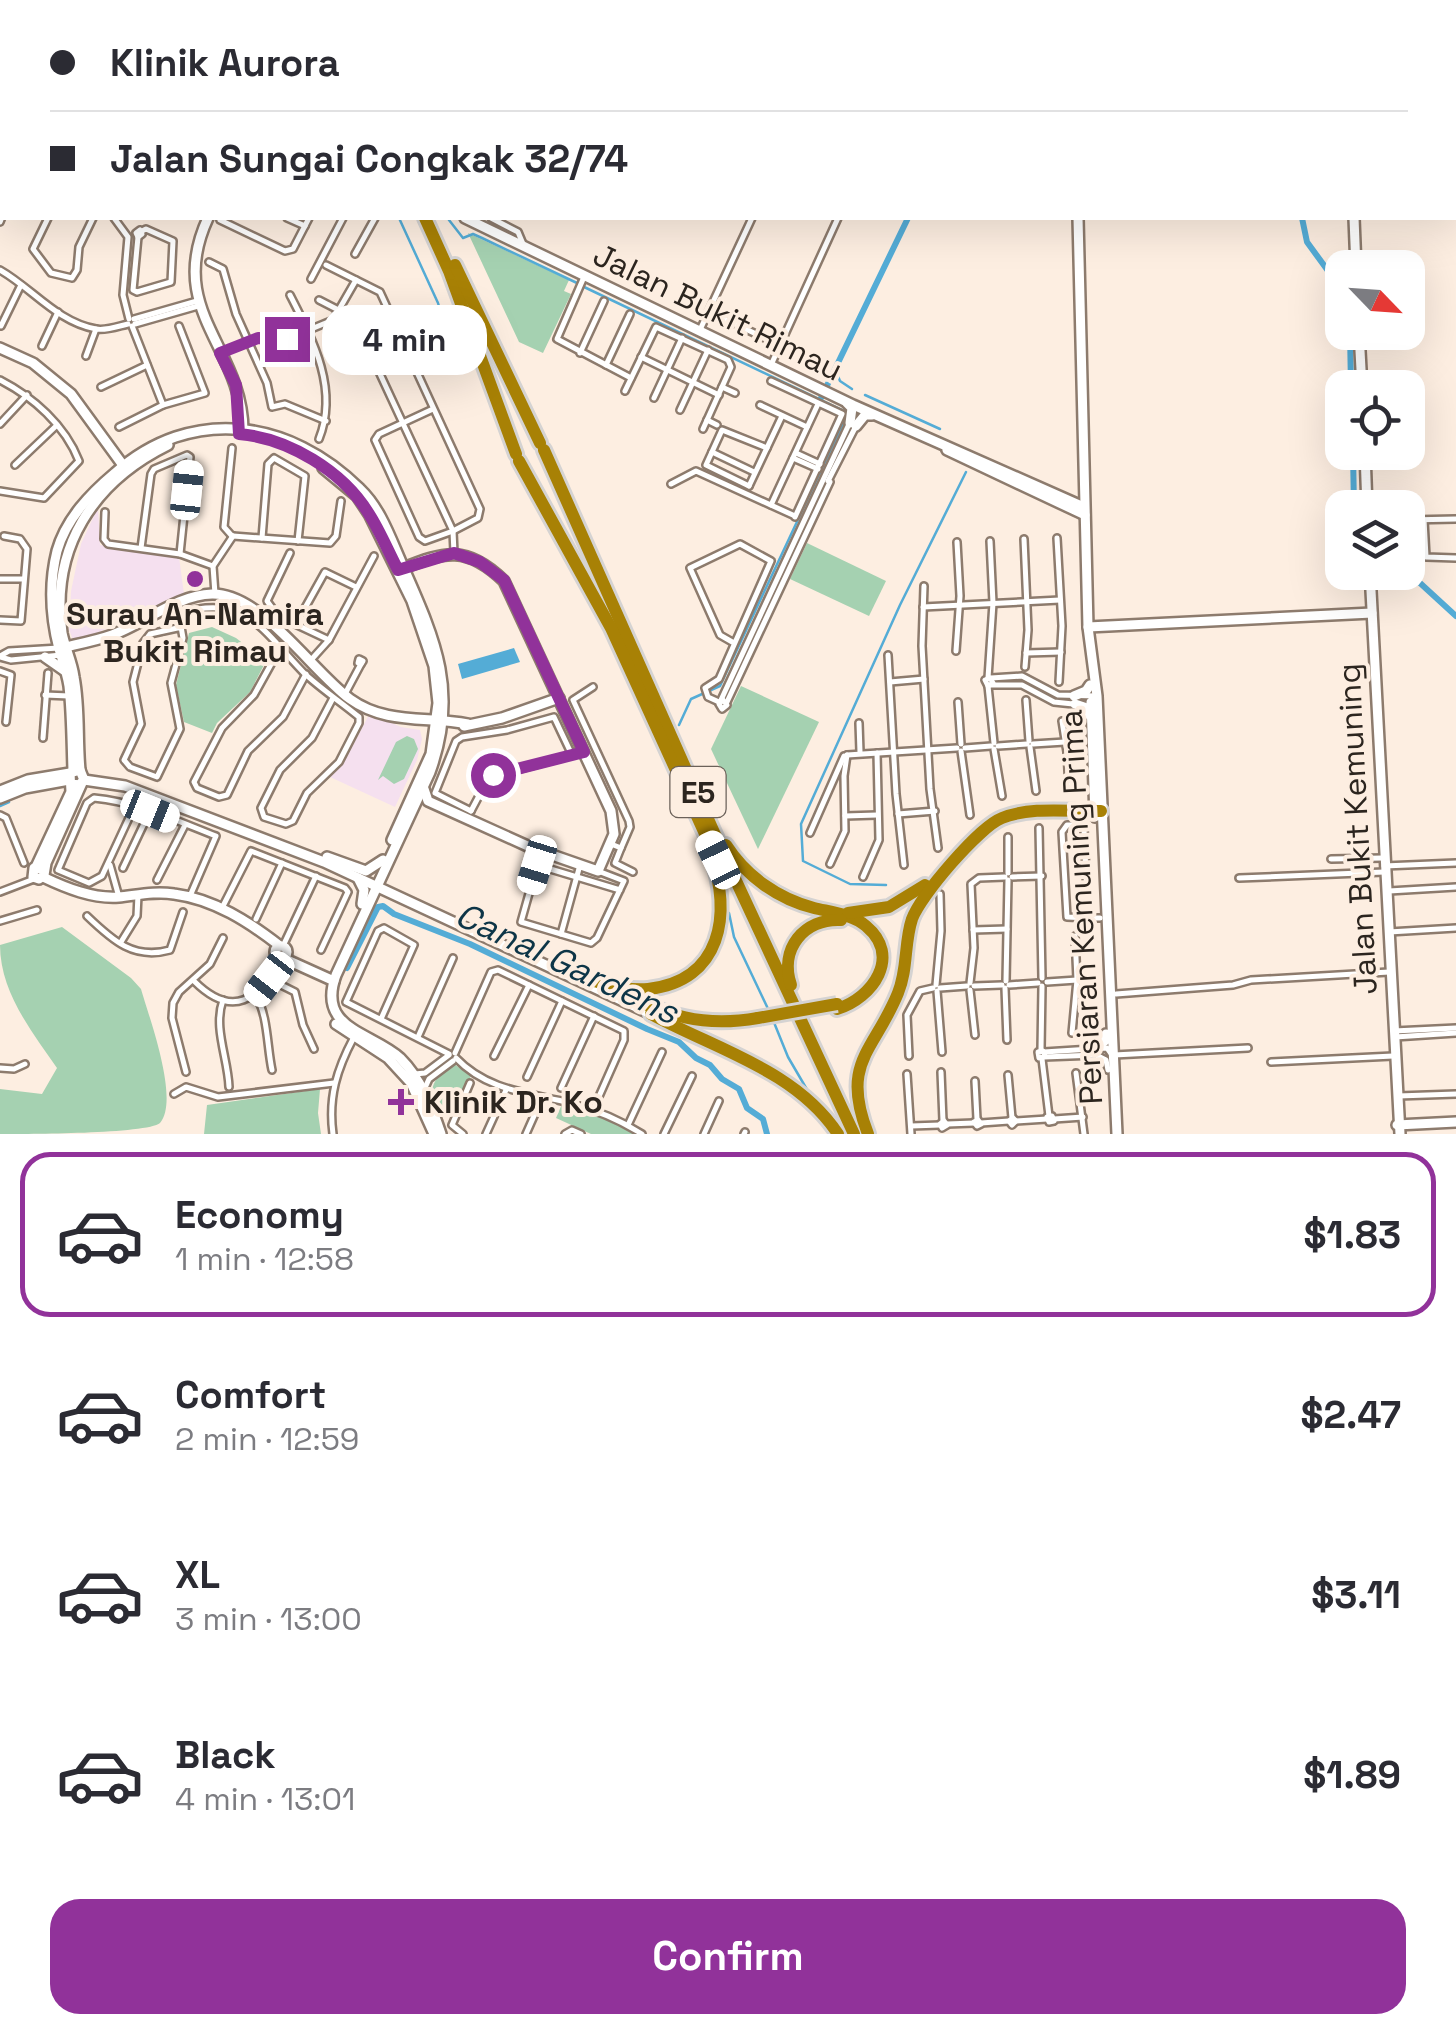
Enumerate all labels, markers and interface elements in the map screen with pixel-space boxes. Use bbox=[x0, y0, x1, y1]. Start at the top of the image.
text: Klinik Aurora bbox=[110, 39, 340, 87]
text: Jalan Sungai Congkak 32/74 bbox=[110, 135, 628, 183]
street label: Jalan Bukit Rimau bbox=[587, 234, 849, 390]
north arrow bbox=[1325, 250, 1425, 350]
map controls bbox=[1325, 250, 1425, 590]
callout: 4 min bbox=[322, 304, 487, 374]
route end bbox=[265, 317, 310, 362]
text: 4 min bbox=[362, 320, 447, 360]
button: locate bbox=[1325, 370, 1425, 470]
car bbox=[169, 459, 205, 521]
button: layers bbox=[1325, 490, 1425, 590]
marker: Surau An-Namira Bukit Rimau bbox=[184, 568, 206, 590]
place label: Surau An-Namira Bukit Rimau bbox=[66, 594, 324, 671]
street label: Jalan Bukit Kemuning bbox=[1328, 662, 1386, 996]
street label: Persiaran Kemuning Prima bbox=[1051, 708, 1111, 1106]
route start bbox=[471, 753, 516, 798]
road number: E5 bbox=[670, 767, 726, 817]
car bbox=[117, 786, 183, 836]
car bbox=[691, 826, 745, 894]
car bbox=[514, 832, 560, 898]
water label: Canal Gardens bbox=[449, 892, 687, 1034]
car bbox=[239, 946, 299, 1012]
place label: Klinik Dr. Ko bbox=[424, 1082, 603, 1122]
marker: Klinik Dr. Ko bbox=[388, 1089, 414, 1115]
icon: car bbox=[55, 1190, 145, 1280]
text: Economy bbox=[175, 1191, 344, 1239]
text: $1.83 bbox=[1304, 1211, 1401, 1259]
text: 1 min · 12:58 bbox=[175, 1239, 354, 1279]
icon: car bbox=[55, 1370, 145, 1460]
text: Comfort bbox=[175, 1371, 326, 1419]
text: $2.47 bbox=[1300, 1391, 1401, 1439]
text: 2 min · 12:59 bbox=[175, 1419, 359, 1459]
icon: car bbox=[55, 1550, 145, 1640]
text: XL bbox=[175, 1551, 220, 1599]
text: $3.11 bbox=[1311, 1571, 1401, 1619]
text: 3 min · 13:00 bbox=[175, 1599, 362, 1639]
icon: car bbox=[55, 1730, 145, 1820]
text: Black bbox=[175, 1731, 276, 1779]
text: $1.89 bbox=[1303, 1751, 1401, 1799]
text: 4 min · 13:01 bbox=[175, 1779, 355, 1819]
button: Confirm bbox=[50, 1899, 1406, 2014]

